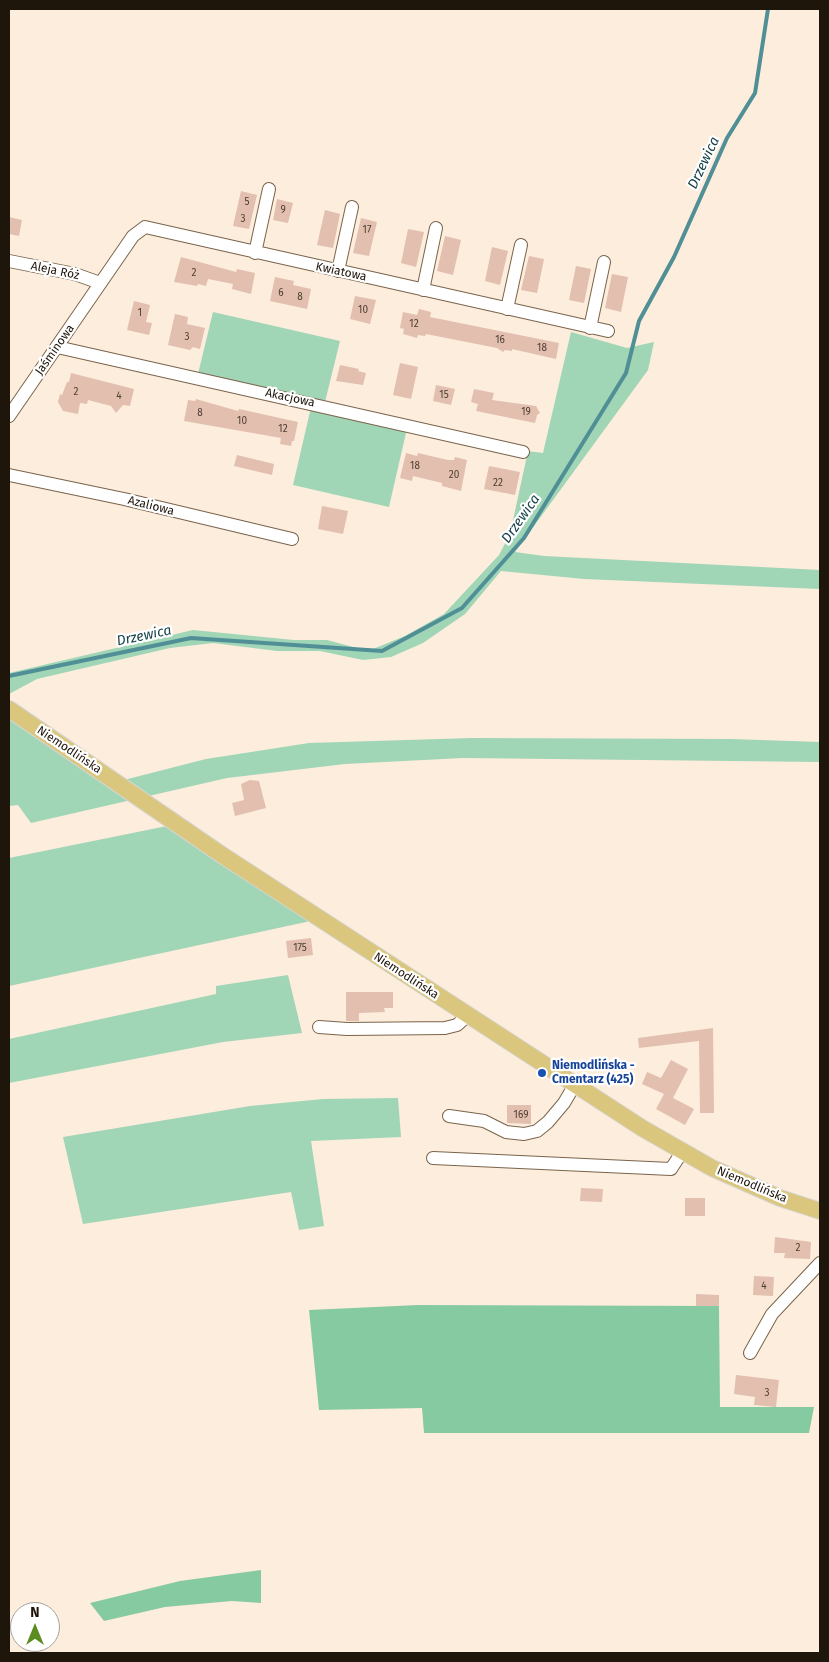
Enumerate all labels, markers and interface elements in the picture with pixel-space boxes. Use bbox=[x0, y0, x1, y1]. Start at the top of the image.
water label: Drzewica bbox=[685, 134, 723, 192]
house number: 5 bbox=[244, 196, 250, 208]
house number: 9 bbox=[280, 204, 286, 216]
house number: 3 bbox=[241, 213, 245, 225]
house number: 17 bbox=[363, 224, 371, 236]
street label: Aleja Róż bbox=[29, 259, 81, 283]
street label: Kwiatowa bbox=[314, 260, 368, 284]
house number: 2 bbox=[192, 267, 196, 279]
house number: 6 bbox=[278, 287, 284, 299]
house number: 8 bbox=[297, 291, 303, 303]
house number: 10 bbox=[358, 304, 368, 316]
house number: 1 bbox=[138, 307, 142, 319]
house number: 12 bbox=[409, 318, 419, 330]
street label: Jaśminowa bbox=[32, 322, 78, 378]
house number: 3 bbox=[185, 331, 189, 343]
house number: 16 bbox=[495, 334, 505, 346]
house number: 18 bbox=[537, 342, 547, 354]
house number: 2 bbox=[74, 386, 78, 398]
street label: Akacjowa bbox=[264, 386, 316, 410]
house number: 15 bbox=[439, 389, 449, 401]
house number: 4 bbox=[116, 390, 122, 402]
house number: 19 bbox=[521, 406, 531, 418]
house number: 8 bbox=[197, 407, 203, 419]
house number: 10 bbox=[237, 415, 247, 427]
house number: 12 bbox=[278, 423, 288, 435]
house number: 18 bbox=[410, 460, 420, 472]
house number: 20 bbox=[449, 469, 459, 481]
house number: 22 bbox=[493, 477, 503, 489]
water label: Drzewica bbox=[498, 491, 544, 547]
street label: Azaliowa bbox=[126, 493, 176, 519]
water label: Drzewica bbox=[115, 622, 173, 650]
street label: Niemodlińska bbox=[34, 723, 104, 777]
house number: 175 bbox=[293, 942, 307, 954]
street label: Niemodlińska bbox=[371, 950, 441, 1002]
place label: Niemodlińska - Cmentarz (425) bbox=[552, 1059, 635, 1087]
marker: Niemodlińska - Cmentarz (425) bbox=[536, 1067, 548, 1079]
house number: 169 bbox=[514, 1109, 528, 1121]
street label: Niemodlińska bbox=[715, 1164, 789, 1206]
house number: 2 bbox=[796, 1242, 800, 1254]
house number: 4 bbox=[761, 1280, 767, 1292]
house number: 3 bbox=[765, 1387, 769, 1399]
north arrow bbox=[10, 1602, 60, 1652]
text: N bbox=[30, 1604, 40, 1621]

